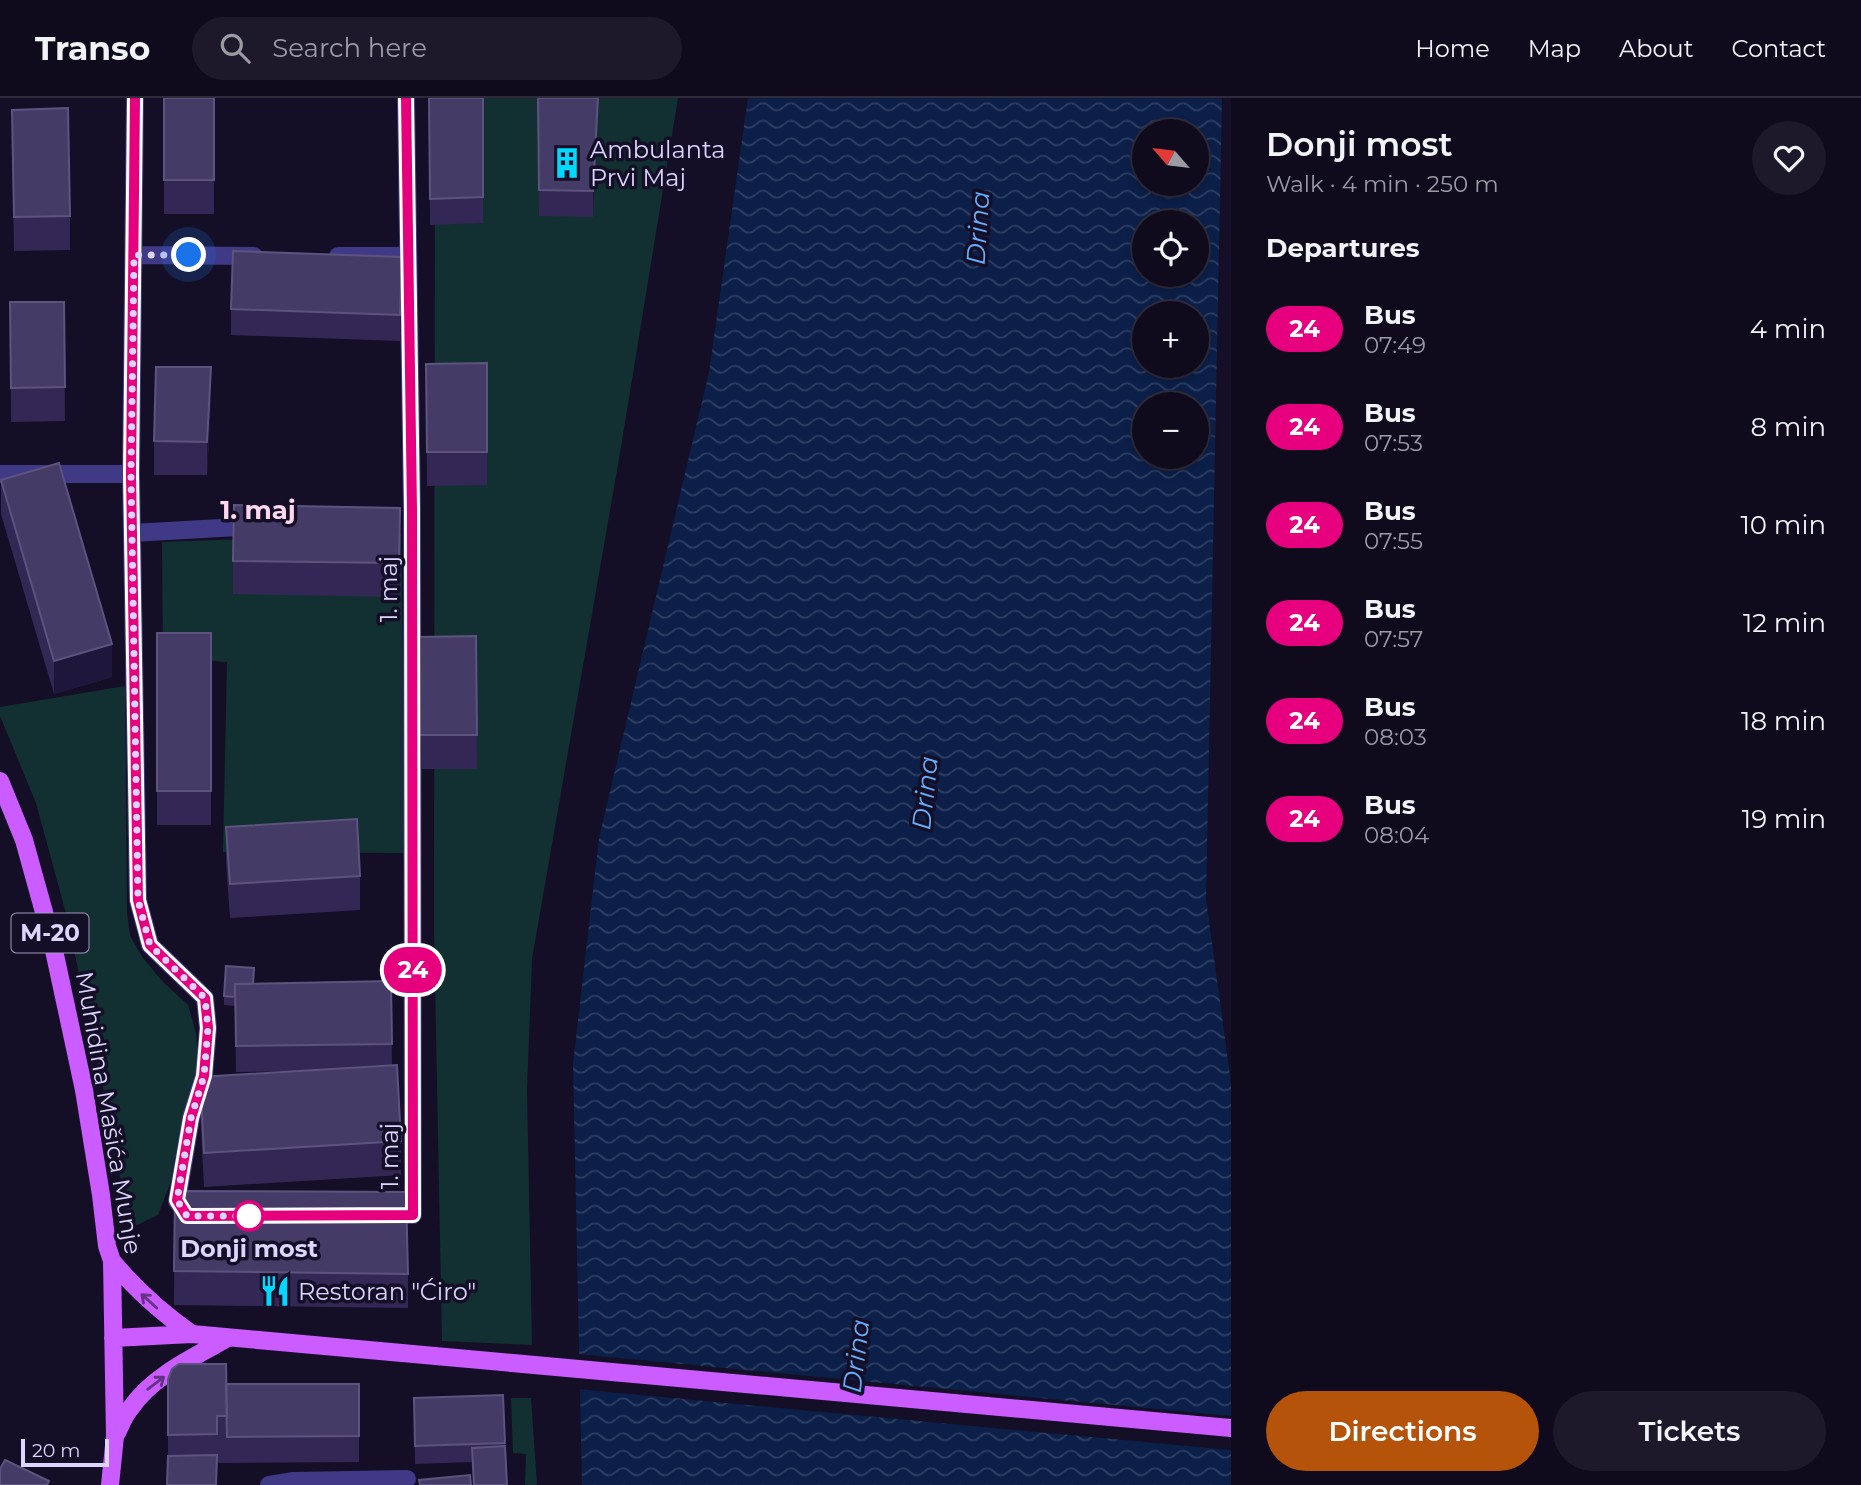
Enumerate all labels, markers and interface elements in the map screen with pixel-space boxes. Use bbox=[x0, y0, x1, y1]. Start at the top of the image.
search box bbox=[192, 17, 682, 80]
text: Transo bbox=[35, 28, 150, 68]
icon: search bbox=[216, 29, 254, 67]
text: Search here bbox=[272, 32, 427, 64]
text: Home bbox=[1415, 34, 1490, 63]
text: Map bbox=[1528, 34, 1581, 63]
text: About bbox=[1619, 34, 1693, 63]
text: Contact bbox=[1731, 34, 1826, 63]
north arrow bbox=[1132, 119, 1209, 196]
map controls bbox=[1132, 119, 1209, 469]
button: heart bbox=[1752, 121, 1826, 195]
text: Donji most bbox=[1266, 124, 1453, 164]
place label: Ambulanta Prvi Maj bbox=[590, 135, 725, 192]
building icon: Ambulanta Prvi Maj bbox=[550, 146, 584, 180]
text: Walk · 4 min · 250 m bbox=[1266, 170, 1499, 198]
water label: Drina bbox=[959, 190, 997, 266]
button: locate bbox=[1132, 210, 1209, 287]
text: Departures bbox=[1266, 232, 1420, 264]
your location bbox=[171, 237, 206, 272]
text: Bus bbox=[1364, 299, 1416, 331]
button: + bbox=[1132, 301, 1209, 378]
text: 4 min bbox=[1750, 313, 1826, 345]
text: 24 bbox=[1289, 314, 1320, 343]
text: 07:49 bbox=[1364, 331, 1426, 359]
button: − bbox=[1132, 392, 1209, 469]
text: Bus bbox=[1364, 397, 1416, 429]
text: 8 min bbox=[1750, 411, 1826, 443]
text: 24 bbox=[1289, 412, 1320, 441]
text: 07:53 bbox=[1364, 429, 1423, 457]
district label: 1. maj bbox=[220, 494, 296, 526]
text: Bus bbox=[1364, 495, 1416, 527]
text: 10 min bbox=[1740, 509, 1826, 541]
text: 24 bbox=[1289, 510, 1320, 539]
text: 07:55 bbox=[1364, 527, 1423, 555]
street label: 1. maj bbox=[374, 556, 403, 622]
text: Bus bbox=[1364, 593, 1416, 625]
text: 12 min bbox=[1743, 607, 1826, 639]
text: 24 bbox=[1289, 608, 1320, 637]
text: 07:57 bbox=[1364, 625, 1423, 653]
text: Bus bbox=[1364, 691, 1416, 723]
text: 18 min bbox=[1741, 705, 1826, 737]
text: 24 bbox=[1289, 706, 1320, 735]
text: 08:03 bbox=[1364, 723, 1427, 751]
water label: Drina bbox=[905, 755, 945, 831]
text: Bus bbox=[1364, 789, 1416, 821]
text: 19 min bbox=[1742, 803, 1826, 835]
text: 24 bbox=[1289, 804, 1320, 833]
text: 08:04 bbox=[1364, 821, 1429, 849]
road number: M-20 bbox=[12, 914, 88, 953]
line badge: 24 bbox=[382, 947, 444, 993]
text: 24 bbox=[398, 955, 428, 984]
street label: Muhidina Mašića Munje bbox=[70, 969, 148, 1257]
street label: 1. maj bbox=[375, 1123, 404, 1189]
marker: Donji most bbox=[234, 1201, 264, 1231]
place label: Donji most bbox=[180, 1234, 318, 1263]
restaurant icon: Restoran "Ćiro" bbox=[258, 1274, 292, 1308]
place label: Restoran "Ćiro" bbox=[298, 1277, 476, 1306]
one-way arrow bbox=[140, 1293, 158, 1309]
water label: Drina bbox=[836, 1317, 876, 1395]
one-way arrow bbox=[146, 1375, 164, 1390]
button: Directions bbox=[1266, 1391, 1539, 1471]
button: Tickets bbox=[1553, 1391, 1826, 1471]
scale bar bbox=[21, 1436, 108, 1468]
text: 20 m bbox=[32, 1439, 80, 1462]

